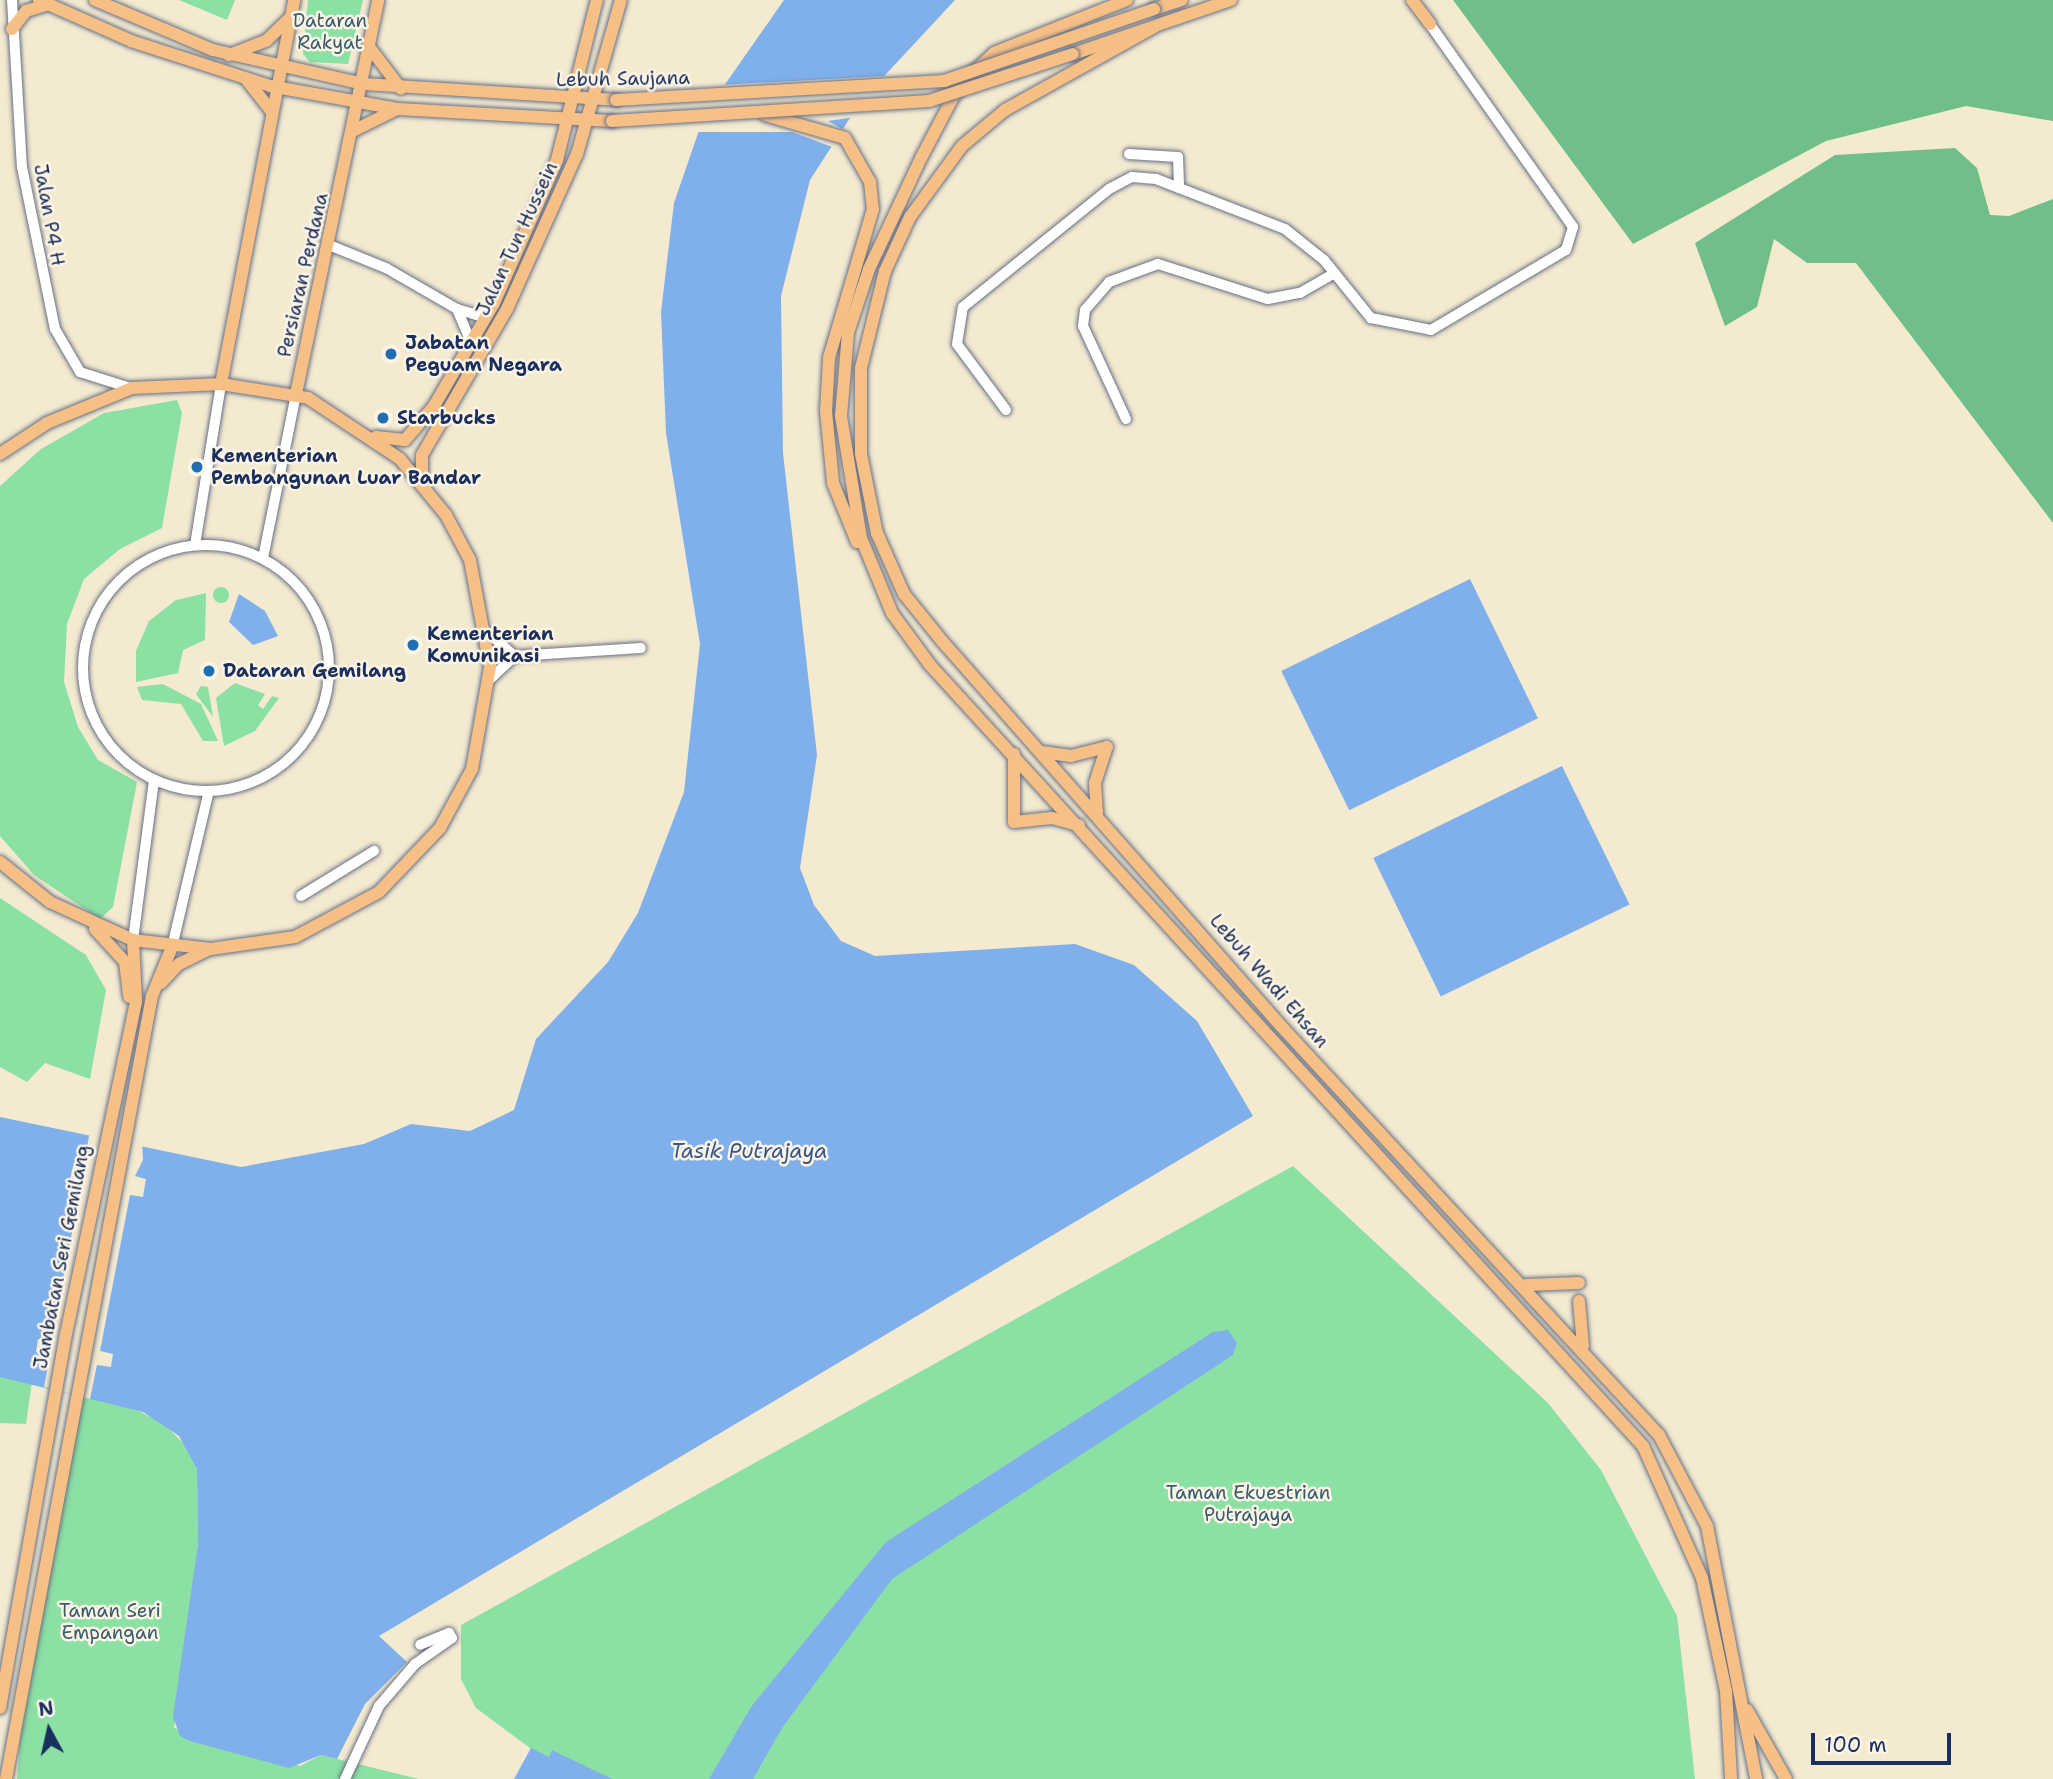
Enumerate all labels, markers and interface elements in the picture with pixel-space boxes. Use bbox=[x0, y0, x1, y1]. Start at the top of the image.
park label: Dataran Rakyat bbox=[293, 10, 367, 54]
street label: Lebuh Saujana bbox=[556, 66, 690, 92]
street label: Jalan Tun Hussein bbox=[471, 158, 563, 320]
street label: Jalan P4 H bbox=[29, 162, 69, 268]
street label: Persiaran Perdana bbox=[273, 191, 333, 359]
place label: Jabatan Peguam Negara bbox=[405, 332, 562, 376]
marker: Jabatan Peguam Negara bbox=[383, 346, 399, 362]
place label: Starbucks bbox=[397, 407, 496, 429]
marker: Starbucks bbox=[375, 410, 391, 426]
place label: Kementerian Pembangunan Luar Bandar bbox=[211, 445, 481, 489]
marker: Kementerian Pembangunan Luar Bandar bbox=[189, 459, 205, 475]
place label: Kementerian Komunikasi bbox=[427, 623, 554, 667]
marker: Kementerian Komunikasi bbox=[405, 637, 421, 653]
place label: Dataran Gemilang bbox=[223, 660, 406, 682]
marker: Dataran Gemilang bbox=[201, 663, 217, 679]
street label: Lebuh Wadi Ehsan bbox=[1205, 909, 1333, 1053]
water label: Tasik Putrajaya bbox=[671, 1138, 827, 1164]
street label: Jambatan Seri Gemilang bbox=[29, 1143, 95, 1371]
park label: Taman Ekuestrian Putrajaya bbox=[1166, 1482, 1330, 1526]
park label: Taman Seri Empangan bbox=[59, 1600, 161, 1644]
north arrow bbox=[14, 1695, 84, 1765]
text: N bbox=[37, 1695, 55, 1722]
scale bar bbox=[1815, 1720, 1955, 1764]
text: 100 m bbox=[1824, 1731, 1887, 1759]

